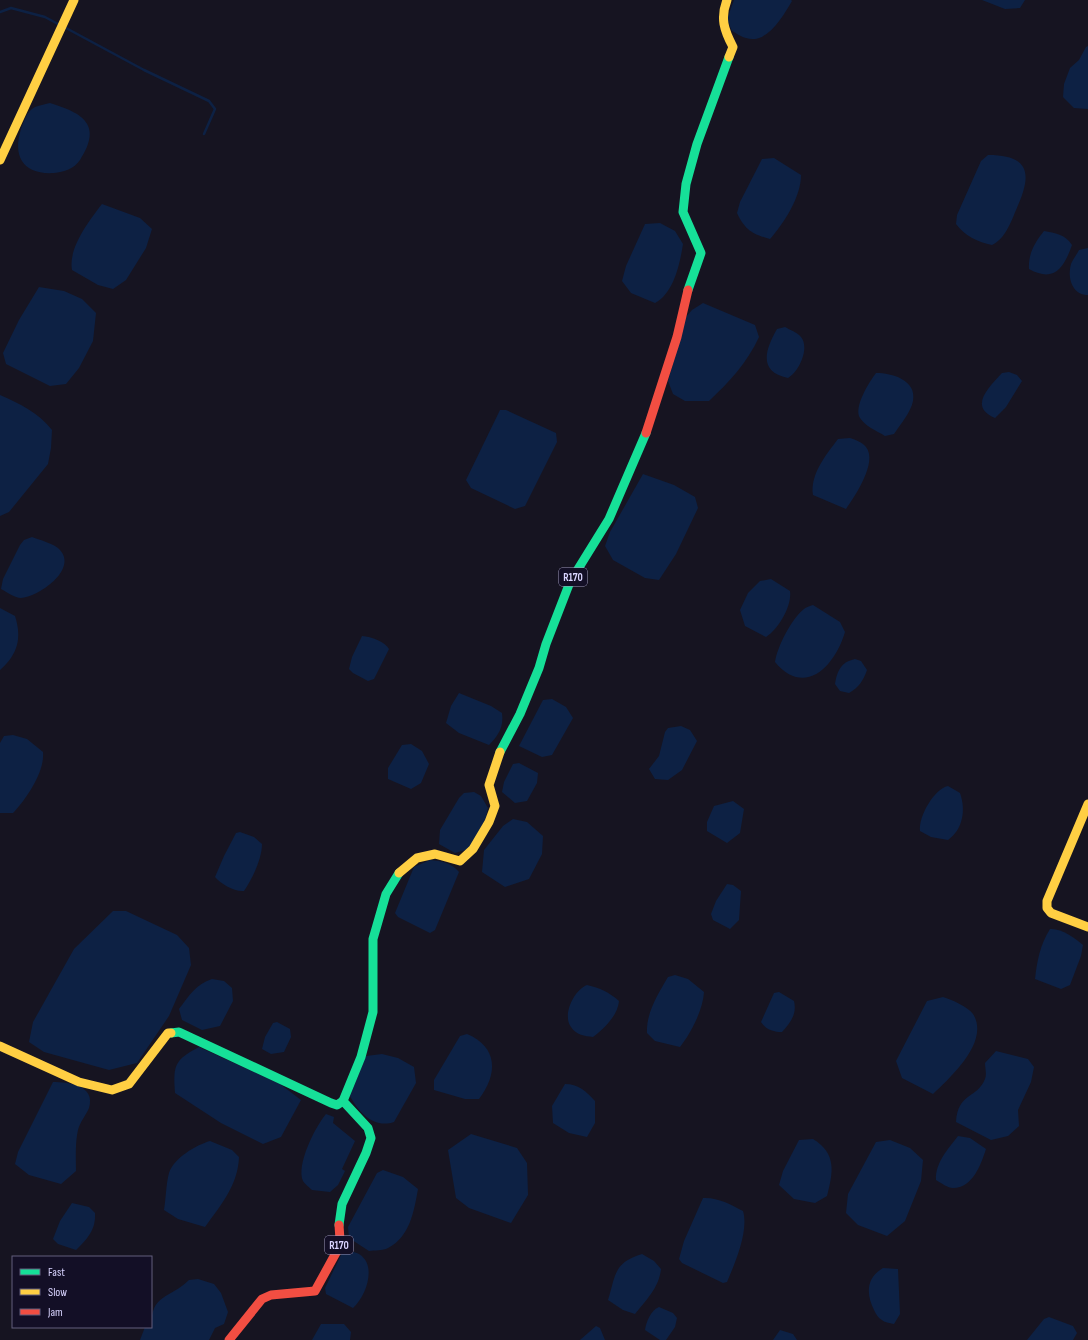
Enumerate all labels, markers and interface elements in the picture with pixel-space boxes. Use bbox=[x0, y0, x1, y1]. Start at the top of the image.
road number: R170 bbox=[559, 568, 587, 586]
road number: R170 bbox=[325, 1236, 353, 1254]
legend bbox=[12, 1256, 152, 1328]
text: Fast bbox=[48, 1265, 65, 1280]
text: Slow bbox=[48, 1285, 67, 1300]
text: Jam bbox=[47, 1305, 63, 1320]

